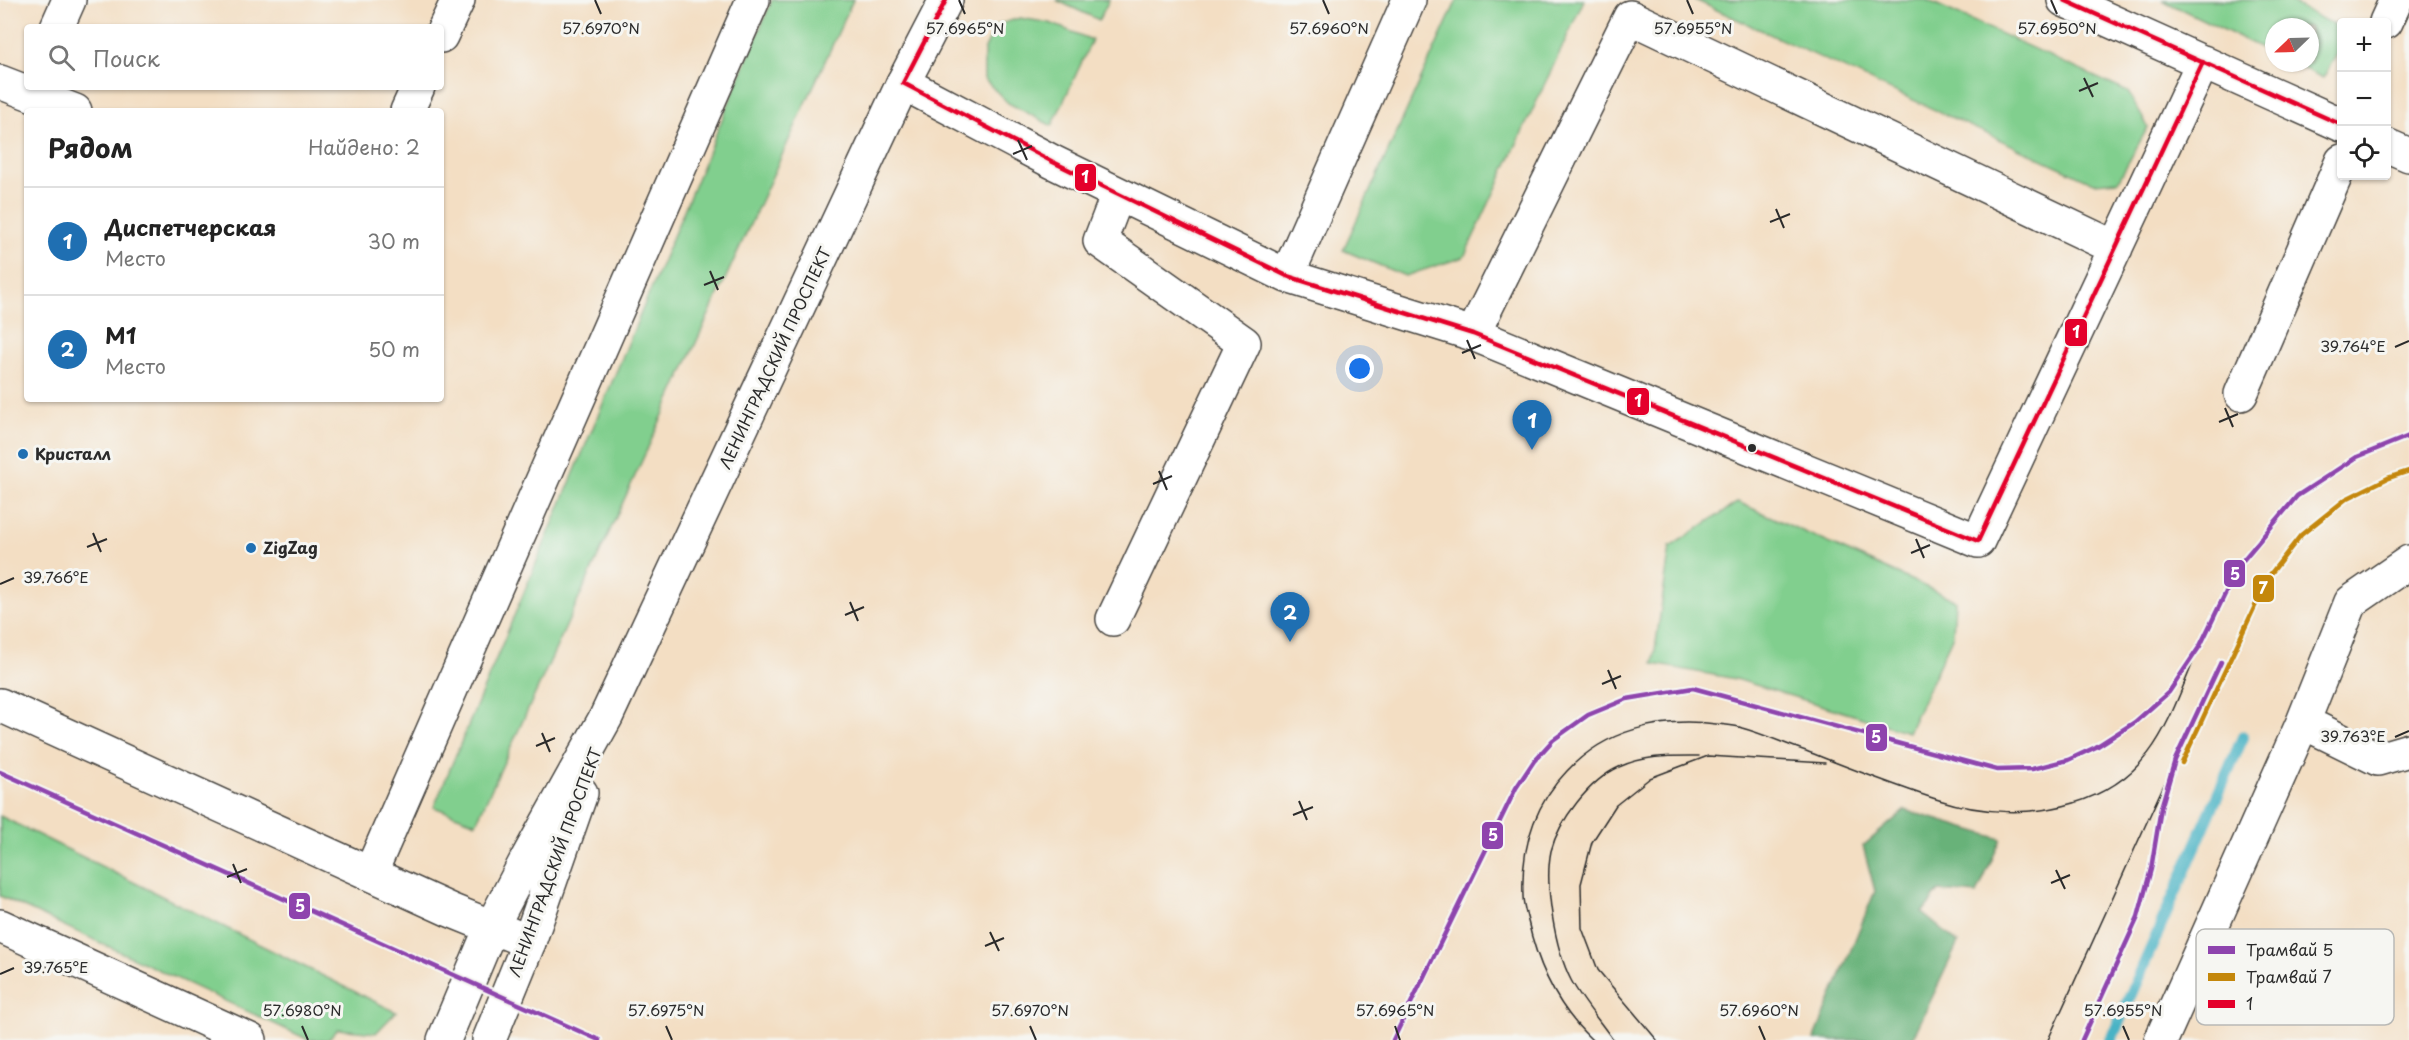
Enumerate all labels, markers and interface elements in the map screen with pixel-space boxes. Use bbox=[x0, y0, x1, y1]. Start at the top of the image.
text: 57.6970°N bbox=[562, 16, 640, 39]
text: 57.6965°N bbox=[925, 16, 1005, 39]
text: 57.6960°N bbox=[1289, 16, 1369, 39]
text: 57.6955°N bbox=[1654, 16, 1732, 39]
text: 57.6950°N bbox=[2017, 16, 2097, 39]
north arrow bbox=[2265, 18, 2319, 72]
map controls bbox=[2337, 18, 2391, 180]
button: + bbox=[2337, 18, 2391, 72]
search box bbox=[24, 24, 444, 90]
icon: search bbox=[45, 41, 78, 74]
text: Поиск bbox=[93, 41, 160, 74]
button: − bbox=[2337, 72, 2391, 126]
button: locate bbox=[2337, 126, 2391, 180]
text: Рядом bbox=[48, 128, 133, 167]
text: Найдено: 2 bbox=[308, 132, 420, 162]
line badge: 1 bbox=[1074, 163, 1097, 192]
text: 1 bbox=[1081, 164, 1089, 188]
text: Диспетчерская bbox=[105, 210, 276, 243]
text: 1 bbox=[63, 226, 72, 256]
text: 30 m bbox=[367, 226, 420, 256]
text: Место bbox=[105, 243, 166, 273]
street label: ЛЕНИНГРАДСКИЙ ПРОСПЕКТ bbox=[712, 243, 836, 472]
text: М1 bbox=[105, 318, 136, 351]
line badge: 1 bbox=[2064, 318, 2088, 347]
text: 1 bbox=[2072, 319, 2080, 343]
text: 2 bbox=[60, 334, 75, 364]
text: 50 m bbox=[368, 334, 420, 364]
text: 39.764°E bbox=[2320, 334, 2386, 357]
text: Место bbox=[105, 351, 166, 381]
your location bbox=[1345, 354, 1374, 383]
line badge: 1 bbox=[1626, 387, 1650, 416]
text: 1 bbox=[1634, 388, 1642, 412]
pin: 1 bbox=[1512, 400, 1552, 450]
place label: Кристалл bbox=[35, 441, 111, 465]
unlabelled marker bbox=[1746, 442, 1758, 454]
marker: Кристалл bbox=[16, 447, 30, 461]
place label: ZigZag bbox=[263, 535, 318, 559]
marker: ZigZag bbox=[244, 541, 258, 555]
line badge: 5 bbox=[2223, 559, 2246, 588]
text: 5 bbox=[2230, 561, 2240, 585]
text: 39.766°E bbox=[23, 565, 89, 588]
line badge: 7 bbox=[2252, 574, 2275, 603]
text: 7 bbox=[2258, 575, 2268, 599]
pin: 2 bbox=[1270, 592, 1310, 642]
line badge: 5 bbox=[1865, 723, 1888, 752]
text: 5 bbox=[1871, 724, 1881, 748]
text: 39.763°E bbox=[2320, 724, 2386, 747]
street label: ЛЕНИНГРАДСКИЙ ПРОСПЕКТ bbox=[501, 744, 607, 980]
line badge: 5 bbox=[1481, 821, 1504, 850]
text: 5 bbox=[1488, 822, 1498, 846]
line badge: 5 bbox=[288, 892, 311, 920]
text: 5 bbox=[295, 893, 305, 917]
legend bbox=[2196, 929, 2394, 1025]
text: Трамвай 5 bbox=[2246, 937, 2333, 961]
text: 39.765°E bbox=[24, 955, 88, 978]
text: Трамвай 7 bbox=[2246, 964, 2332, 988]
text: 1 bbox=[2246, 991, 2253, 1015]
text: 57.6980°N bbox=[262, 998, 342, 1021]
text: 57.6975°N bbox=[628, 998, 704, 1021]
text: 57.6970°N bbox=[991, 998, 1069, 1021]
text: 57.6965°N bbox=[1355, 998, 1435, 1021]
text: 57.6960°N bbox=[1719, 998, 1799, 1021]
text: 57.6955°N bbox=[2084, 998, 2162, 1021]

